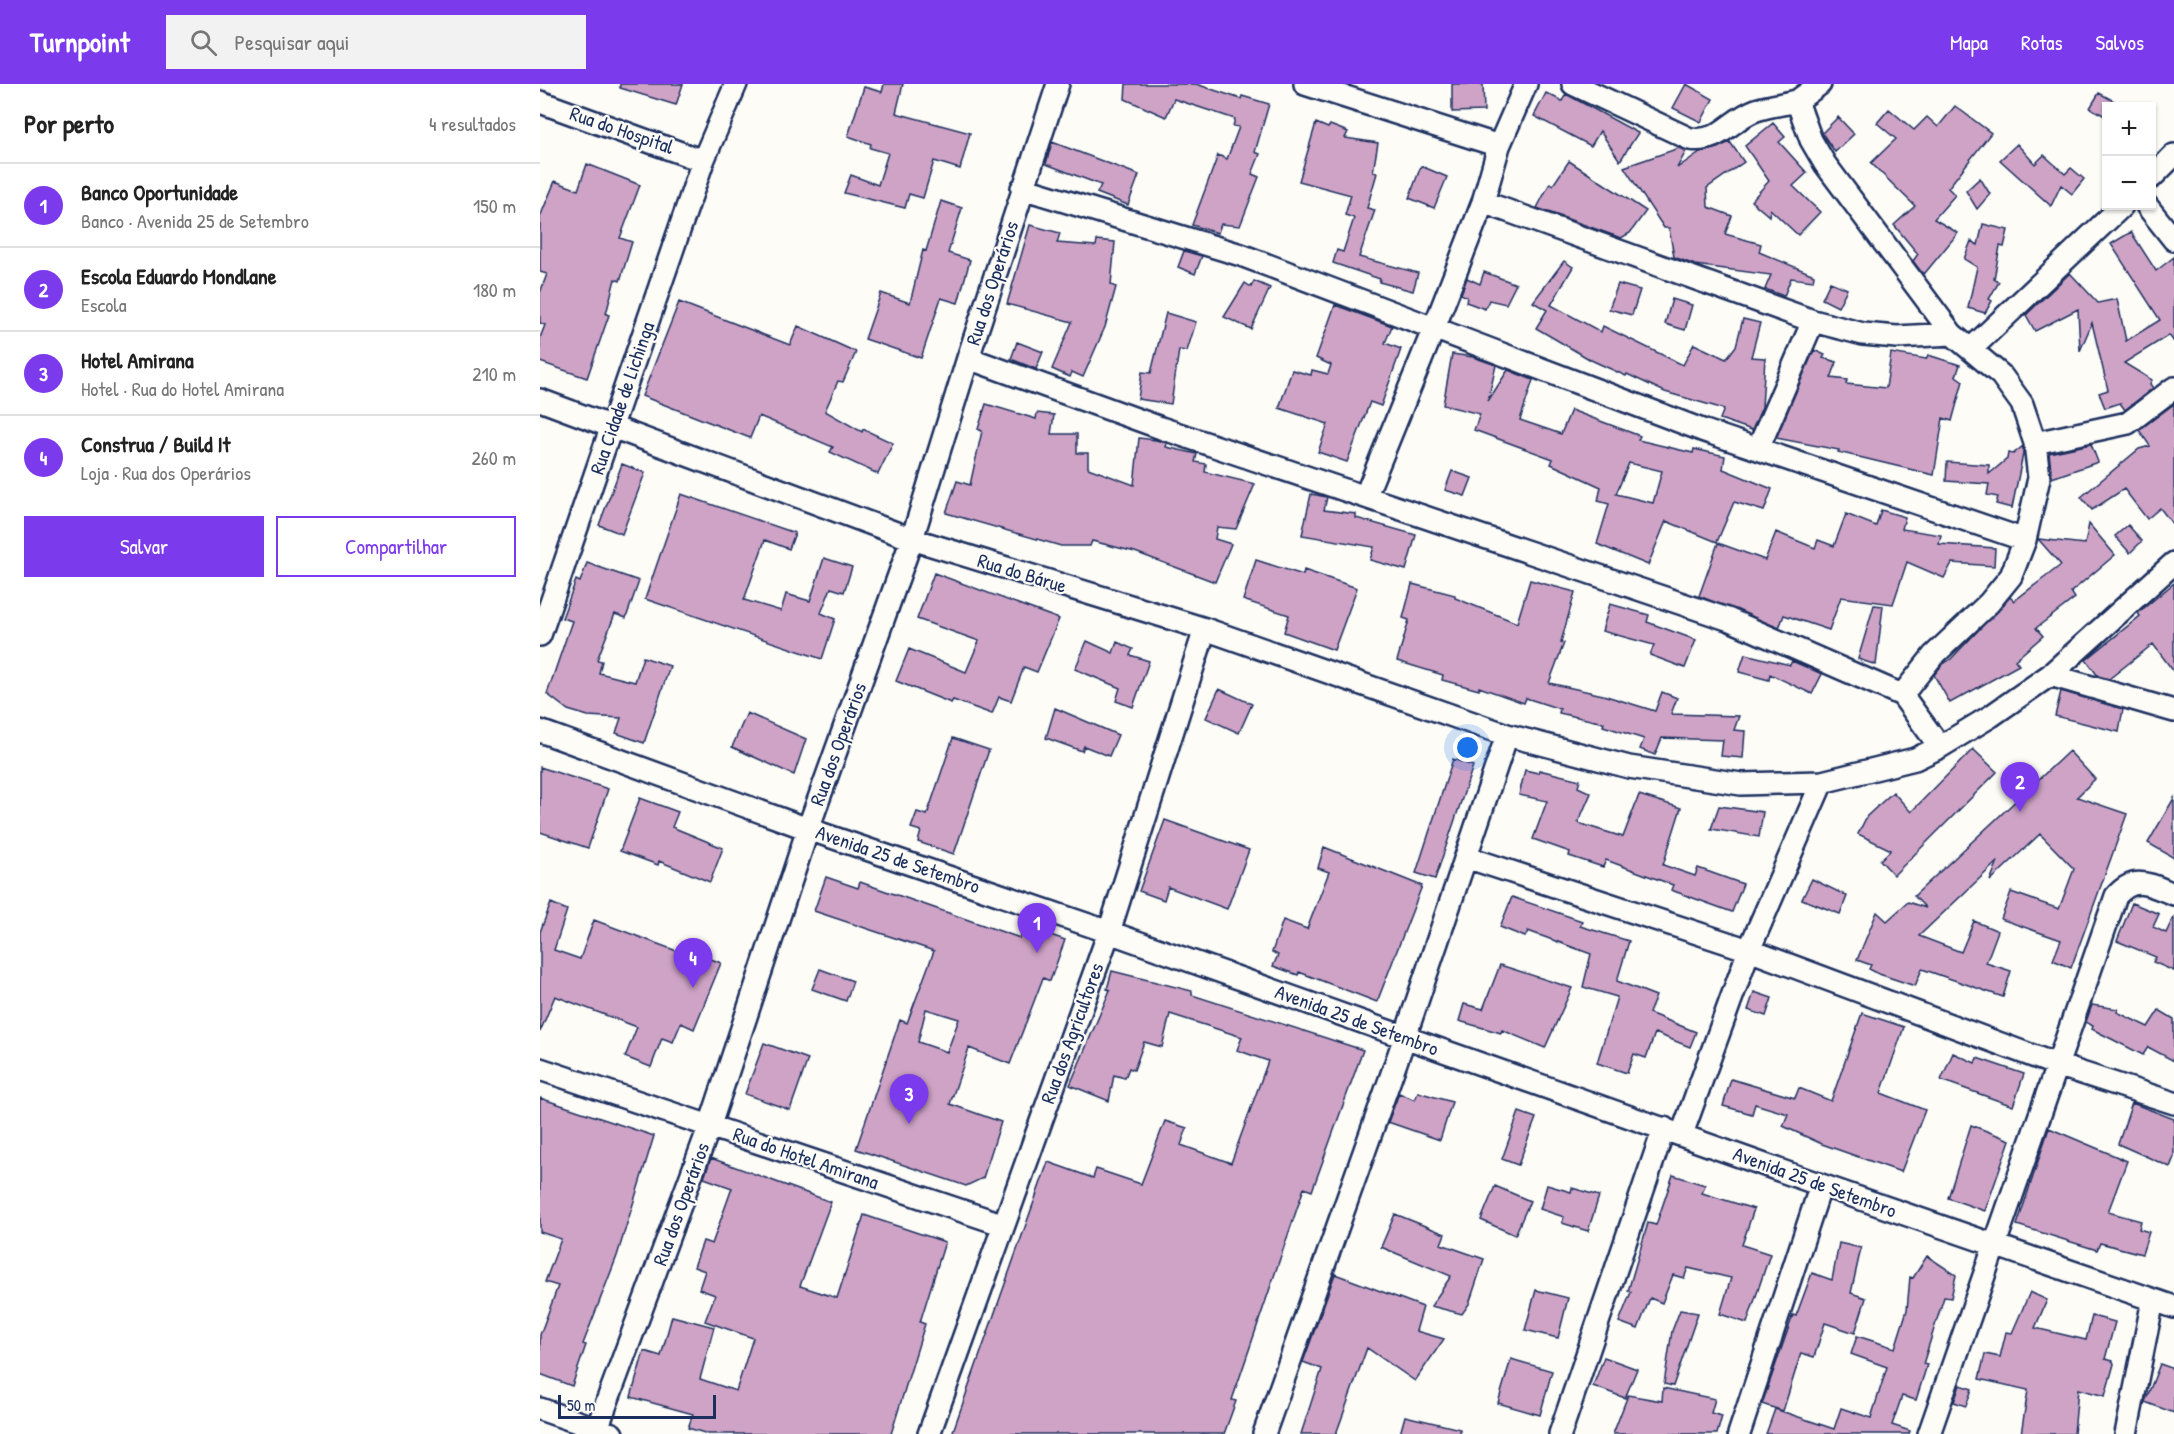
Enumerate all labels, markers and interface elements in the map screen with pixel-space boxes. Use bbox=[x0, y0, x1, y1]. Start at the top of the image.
search box bbox=[166, 15, 586, 69]
text: Turnpoint bbox=[30, 23, 130, 61]
icon: search bbox=[187, 26, 220, 59]
text: Pesquisar aqui bbox=[235, 27, 349, 57]
text: Mapa bbox=[1950, 28, 1988, 57]
text: Rotas bbox=[2021, 28, 2063, 57]
text: Salvos bbox=[2096, 28, 2144, 57]
street label: Rua do Hospital bbox=[567, 99, 678, 160]
map controls bbox=[2102, 102, 2156, 210]
button: + bbox=[2102, 102, 2156, 156]
text: Por perto bbox=[24, 106, 114, 141]
text: 4 resultados bbox=[429, 110, 516, 137]
button: − bbox=[2102, 156, 2156, 210]
text: Banco Oportunidade bbox=[81, 177, 238, 207]
text: 1 bbox=[40, 192, 47, 219]
text: 150 m bbox=[473, 192, 516, 219]
text: Banco · Avenida 25 de Setembro bbox=[81, 207, 309, 234]
street label: Rua dos Operários bbox=[959, 217, 1024, 348]
text: Escola Eduardo Mondlane bbox=[81, 261, 277, 291]
text: 2 bbox=[39, 276, 48, 303]
text: 180 m bbox=[473, 276, 516, 303]
text: Escola bbox=[81, 291, 127, 318]
street label: Rua Cidade de Lichinga bbox=[583, 318, 660, 478]
text: Hotel Amirana bbox=[81, 345, 194, 375]
text: 3 bbox=[39, 360, 48, 387]
text: 210 m bbox=[472, 360, 516, 387]
text: Hotel · Rua do Hotel Amirana bbox=[81, 375, 284, 402]
text: Construa / Build It bbox=[81, 429, 230, 459]
text: 4 bbox=[40, 444, 47, 471]
text: 260 m bbox=[472, 444, 516, 471]
text: Loja · Rua dos Operários bbox=[81, 459, 251, 486]
button: Salvar bbox=[24, 516, 264, 577]
button: Compartilhar bbox=[276, 516, 516, 577]
street label: Rua do Bárue bbox=[974, 546, 1070, 599]
street label: Rua dos Operários bbox=[803, 678, 872, 809]
your location bbox=[1453, 733, 1482, 762]
pin: 2 bbox=[2000, 762, 2040, 812]
street label: Avenida 25 de Setembro bbox=[813, 818, 984, 899]
pin: 1 bbox=[1018, 904, 1056, 953]
pin: 4 bbox=[674, 938, 712, 988]
street label: Rua dos Agricultores bbox=[1034, 958, 1110, 1107]
street label: Avenida 25 de Setembro bbox=[1272, 977, 1443, 1062]
pin: 3 bbox=[890, 1074, 928, 1124]
street label: Rua do Hotel Amirana bbox=[730, 1120, 883, 1195]
street label: Rua dos Operários bbox=[646, 1138, 715, 1269]
street label: Avenida 25 de Setembro bbox=[1730, 1139, 1901, 1224]
scale bar bbox=[558, 1392, 716, 1420]
text: 50 m bbox=[567, 1394, 596, 1416]

